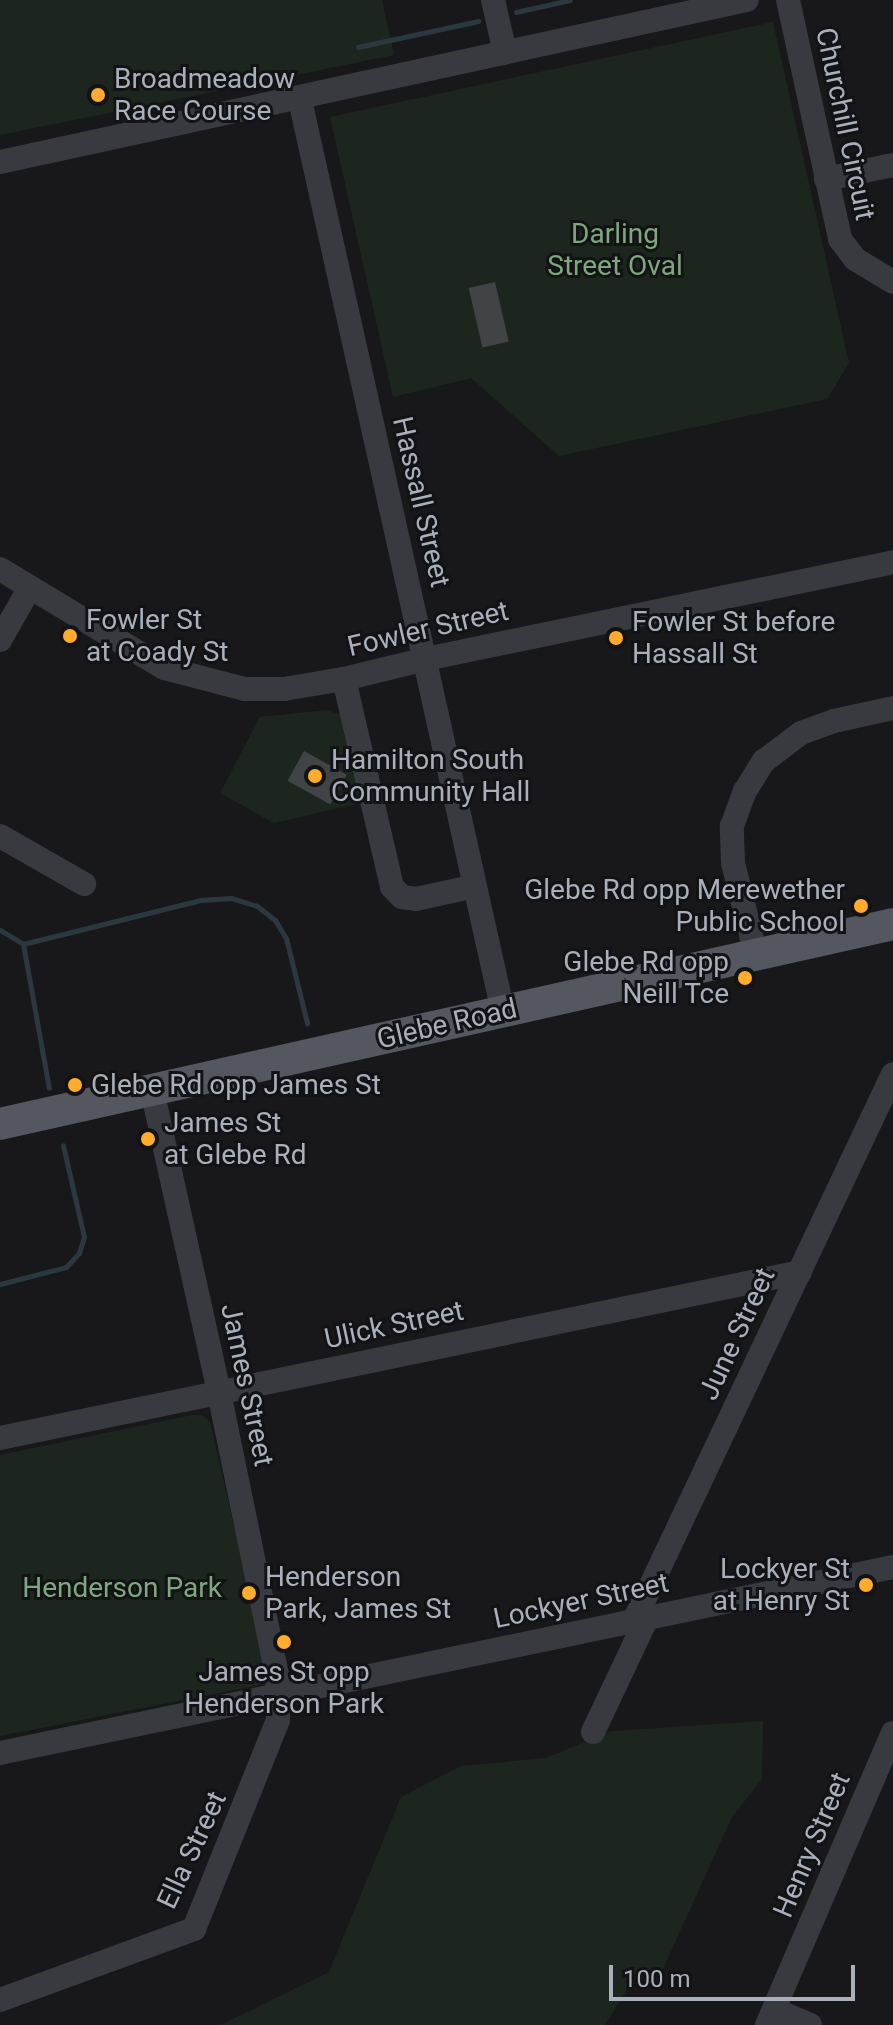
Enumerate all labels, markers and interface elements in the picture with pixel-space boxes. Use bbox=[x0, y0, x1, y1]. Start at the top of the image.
street label: Churchill Circuit bbox=[808, 25, 882, 223]
place label: Broadmeadow Race Course bbox=[114, 62, 295, 128]
marker: Broadmeadow Race Course bbox=[89, 86, 107, 104]
park label: Darling Street Oval bbox=[547, 217, 683, 283]
street label: Hassall Street bbox=[385, 414, 457, 590]
street label: Fowler Street bbox=[344, 594, 512, 664]
place label: Fowler St at Coady St bbox=[86, 603, 229, 669]
place label: Fowler St before Hassall St bbox=[632, 605, 835, 671]
marker: Fowler St at Coady St bbox=[61, 627, 79, 645]
marker: Fowler St before Hassall St bbox=[607, 629, 625, 647]
place label: Hamilton South Community Hall bbox=[331, 743, 530, 809]
marker: Hamilton South Community Hall bbox=[306, 767, 324, 785]
place label: Glebe Rd opp Merewether Public School bbox=[524, 873, 845, 939]
marker: Glebe Rd opp Merewether Public School bbox=[852, 897, 870, 915]
place label: Glebe Rd opp Neill Tce bbox=[563, 945, 729, 1011]
marker: Glebe Rd opp Neill Tce bbox=[736, 969, 754, 987]
street label: Glebe Road bbox=[374, 992, 520, 1056]
place label: Glebe Rd opp James St bbox=[91, 1068, 381, 1102]
marker: Glebe Rd opp James St bbox=[66, 1076, 84, 1094]
place label: James St at Glebe Rd bbox=[164, 1106, 307, 1172]
marker: James St at Glebe Rd bbox=[139, 1130, 157, 1148]
street label: June Street bbox=[692, 1263, 782, 1405]
street label: Ulick Street bbox=[321, 1294, 467, 1356]
street label: James Street bbox=[213, 1301, 281, 1469]
place label: Lockyer St at Henry St bbox=[713, 1552, 850, 1618]
place label: Henderson Park, James St bbox=[265, 1560, 451, 1626]
street label: Lockyer Street bbox=[490, 1566, 672, 1636]
park label: Henderson Park bbox=[22, 1571, 222, 1605]
marker: Lockyer St at Henry St bbox=[857, 1576, 875, 1594]
marker: Henderson Park, James St bbox=[240, 1584, 258, 1602]
marker: James St opp Henderson Park bbox=[275, 1633, 293, 1651]
place label: James St opp Henderson Park bbox=[184, 1655, 384, 1721]
street label: Henry Street bbox=[766, 1768, 858, 1922]
street label: Ella Street bbox=[150, 1786, 234, 1914]
scale bar bbox=[613, 1949, 859, 1999]
text: 100 m bbox=[623, 1965, 690, 1993]

